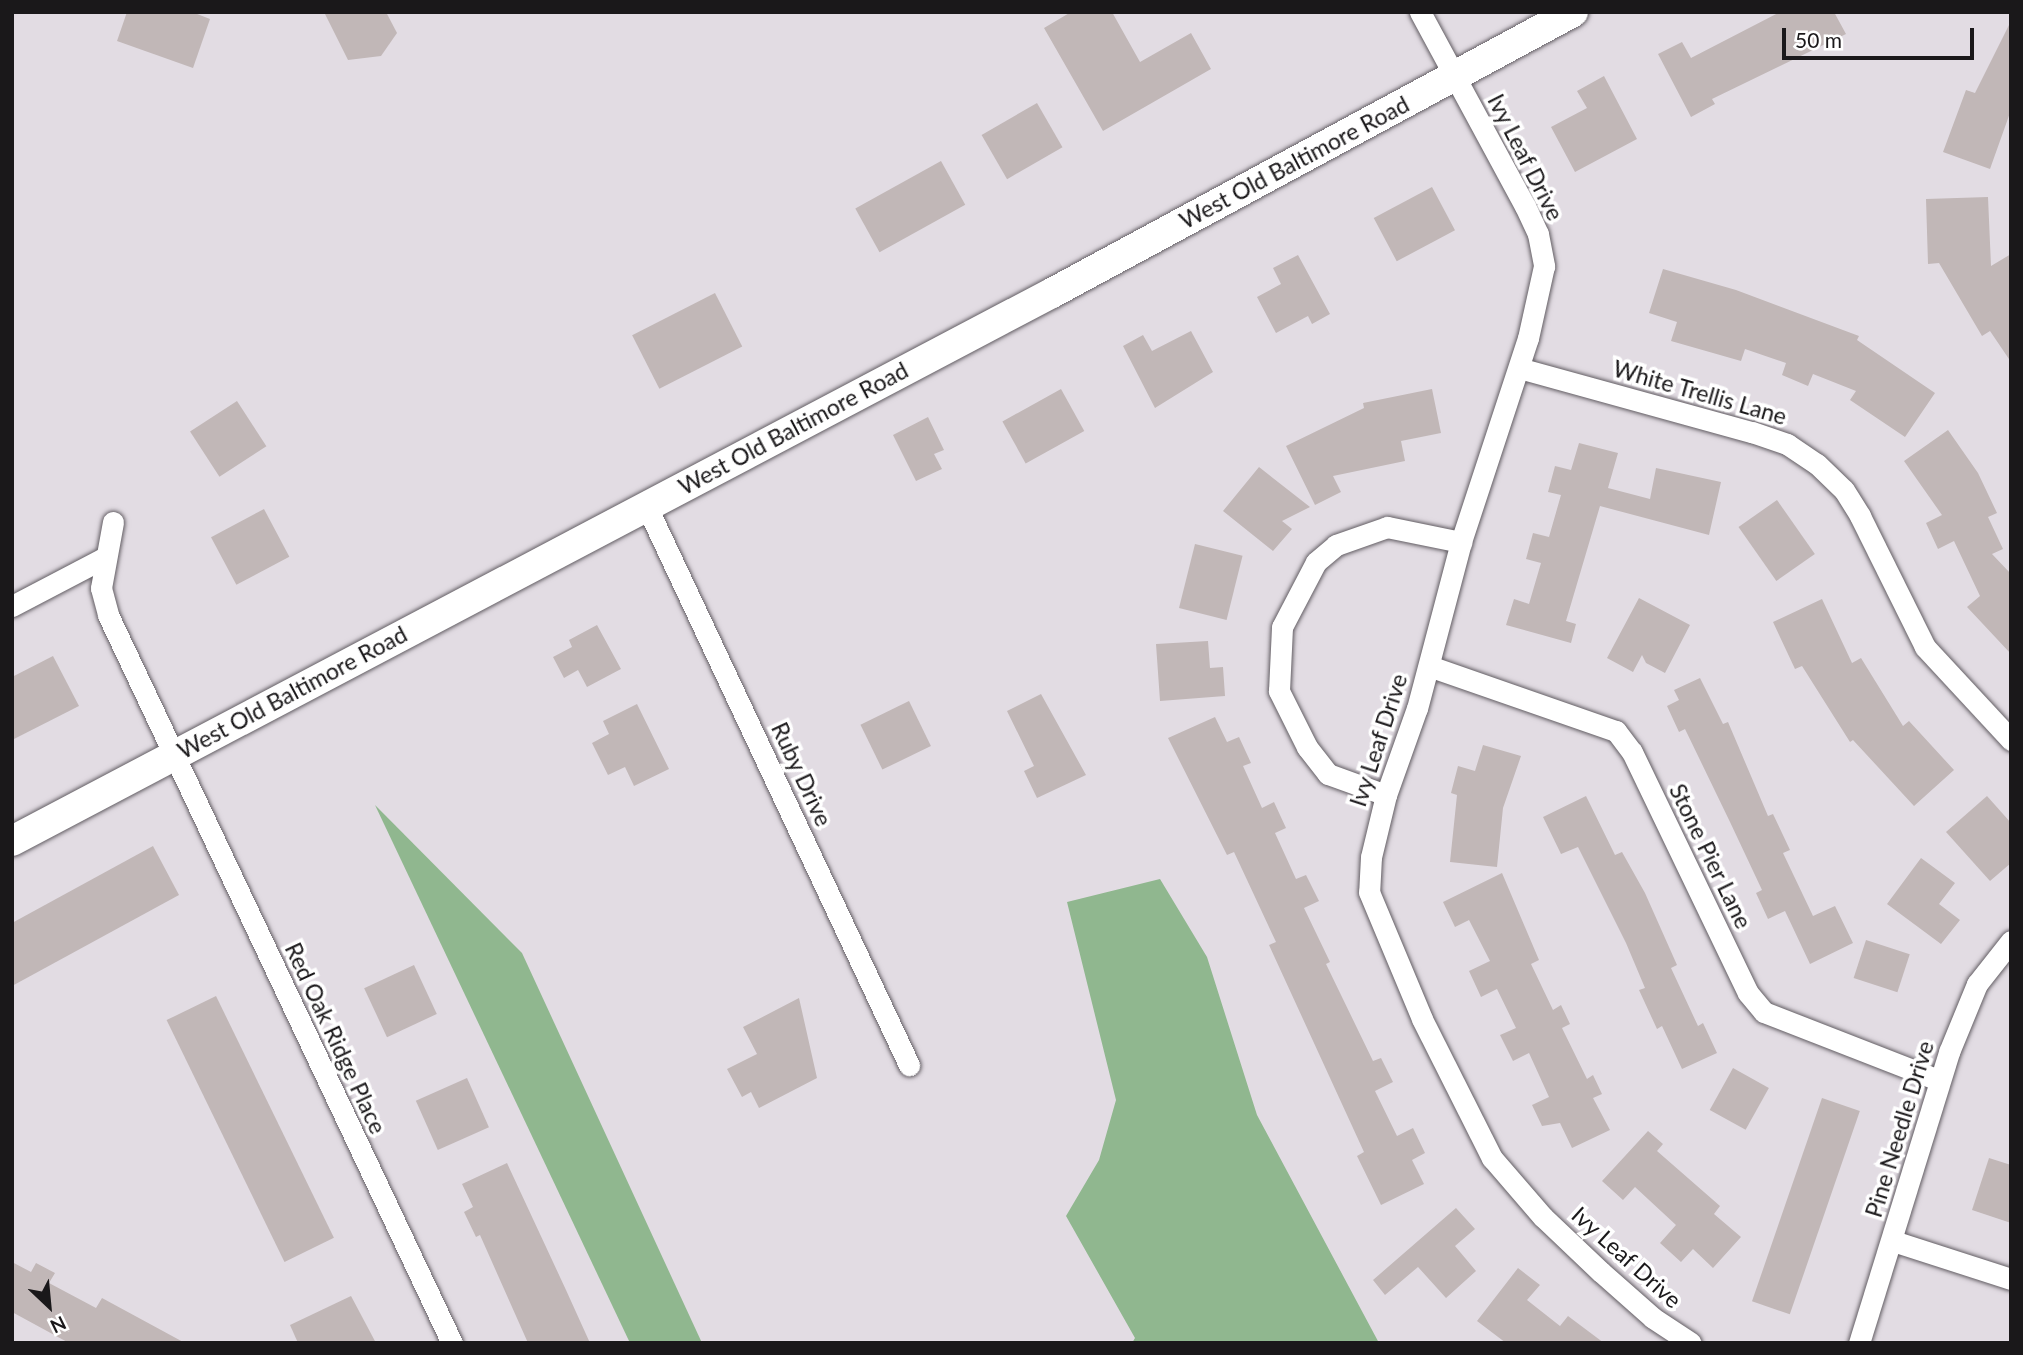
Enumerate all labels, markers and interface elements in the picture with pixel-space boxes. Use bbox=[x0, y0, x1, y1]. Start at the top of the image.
scale bar bbox=[1785, 14, 1978, 58]
text: 50 m bbox=[1795, 27, 1842, 52]
street label: Ivy Leaf Drive bbox=[1482, 89, 1570, 225]
street label: West Old Baltimore Road bbox=[1175, 90, 1413, 234]
street label: White Trellis Lane bbox=[1610, 354, 1790, 430]
street label: West Old Baltimore Road bbox=[674, 356, 912, 500]
street label: West Old Baltimore Road bbox=[173, 620, 411, 764]
street label: Ivy Leaf Drive bbox=[1343, 670, 1413, 810]
street label: Ruby Drive bbox=[766, 717, 838, 831]
street label: Stone Pier Lane bbox=[1664, 779, 1758, 933]
street label: Red Oak Ridge Place bbox=[280, 938, 392, 1138]
street label: Pine Needle Drive bbox=[1859, 1038, 1939, 1220]
street label: Ivy Leaf Drive bbox=[1566, 1200, 1688, 1314]
north arrow bbox=[14, 1271, 84, 1341]
text: N bbox=[47, 1312, 70, 1339]

